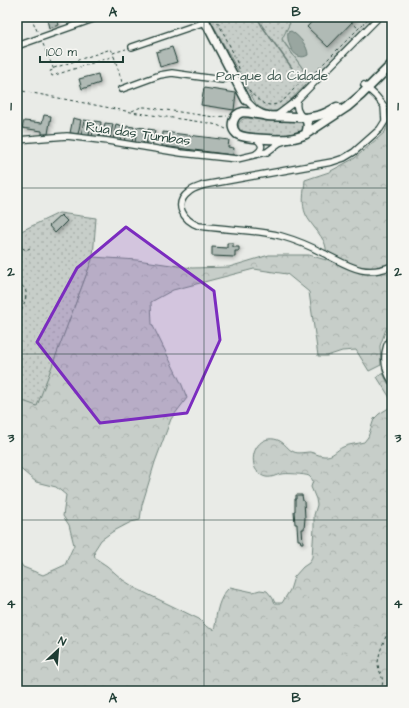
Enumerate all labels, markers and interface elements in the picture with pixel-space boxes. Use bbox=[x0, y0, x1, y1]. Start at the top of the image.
text: A bbox=[109, 3, 118, 21]
text: B bbox=[291, 3, 301, 21]
scale bar bbox=[40, 38, 123, 64]
text: 100 m bbox=[46, 44, 77, 61]
park label: Parque da Cidade bbox=[216, 66, 329, 86]
text: 1 bbox=[10, 97, 12, 115]
text: 1 bbox=[397, 97, 399, 115]
street label: Rua das Tumbas bbox=[84, 117, 192, 151]
text: 2 bbox=[6, 263, 15, 281]
text: 2 bbox=[393, 263, 402, 281]
text: 3 bbox=[7, 429, 15, 447]
text: 3 bbox=[394, 429, 402, 447]
text: 4 bbox=[7, 595, 16, 613]
text: 4 bbox=[394, 595, 403, 613]
north arrow bbox=[38, 630, 78, 670]
text: N bbox=[56, 633, 69, 650]
text: A bbox=[109, 689, 118, 707]
text: B bbox=[291, 689, 301, 707]

